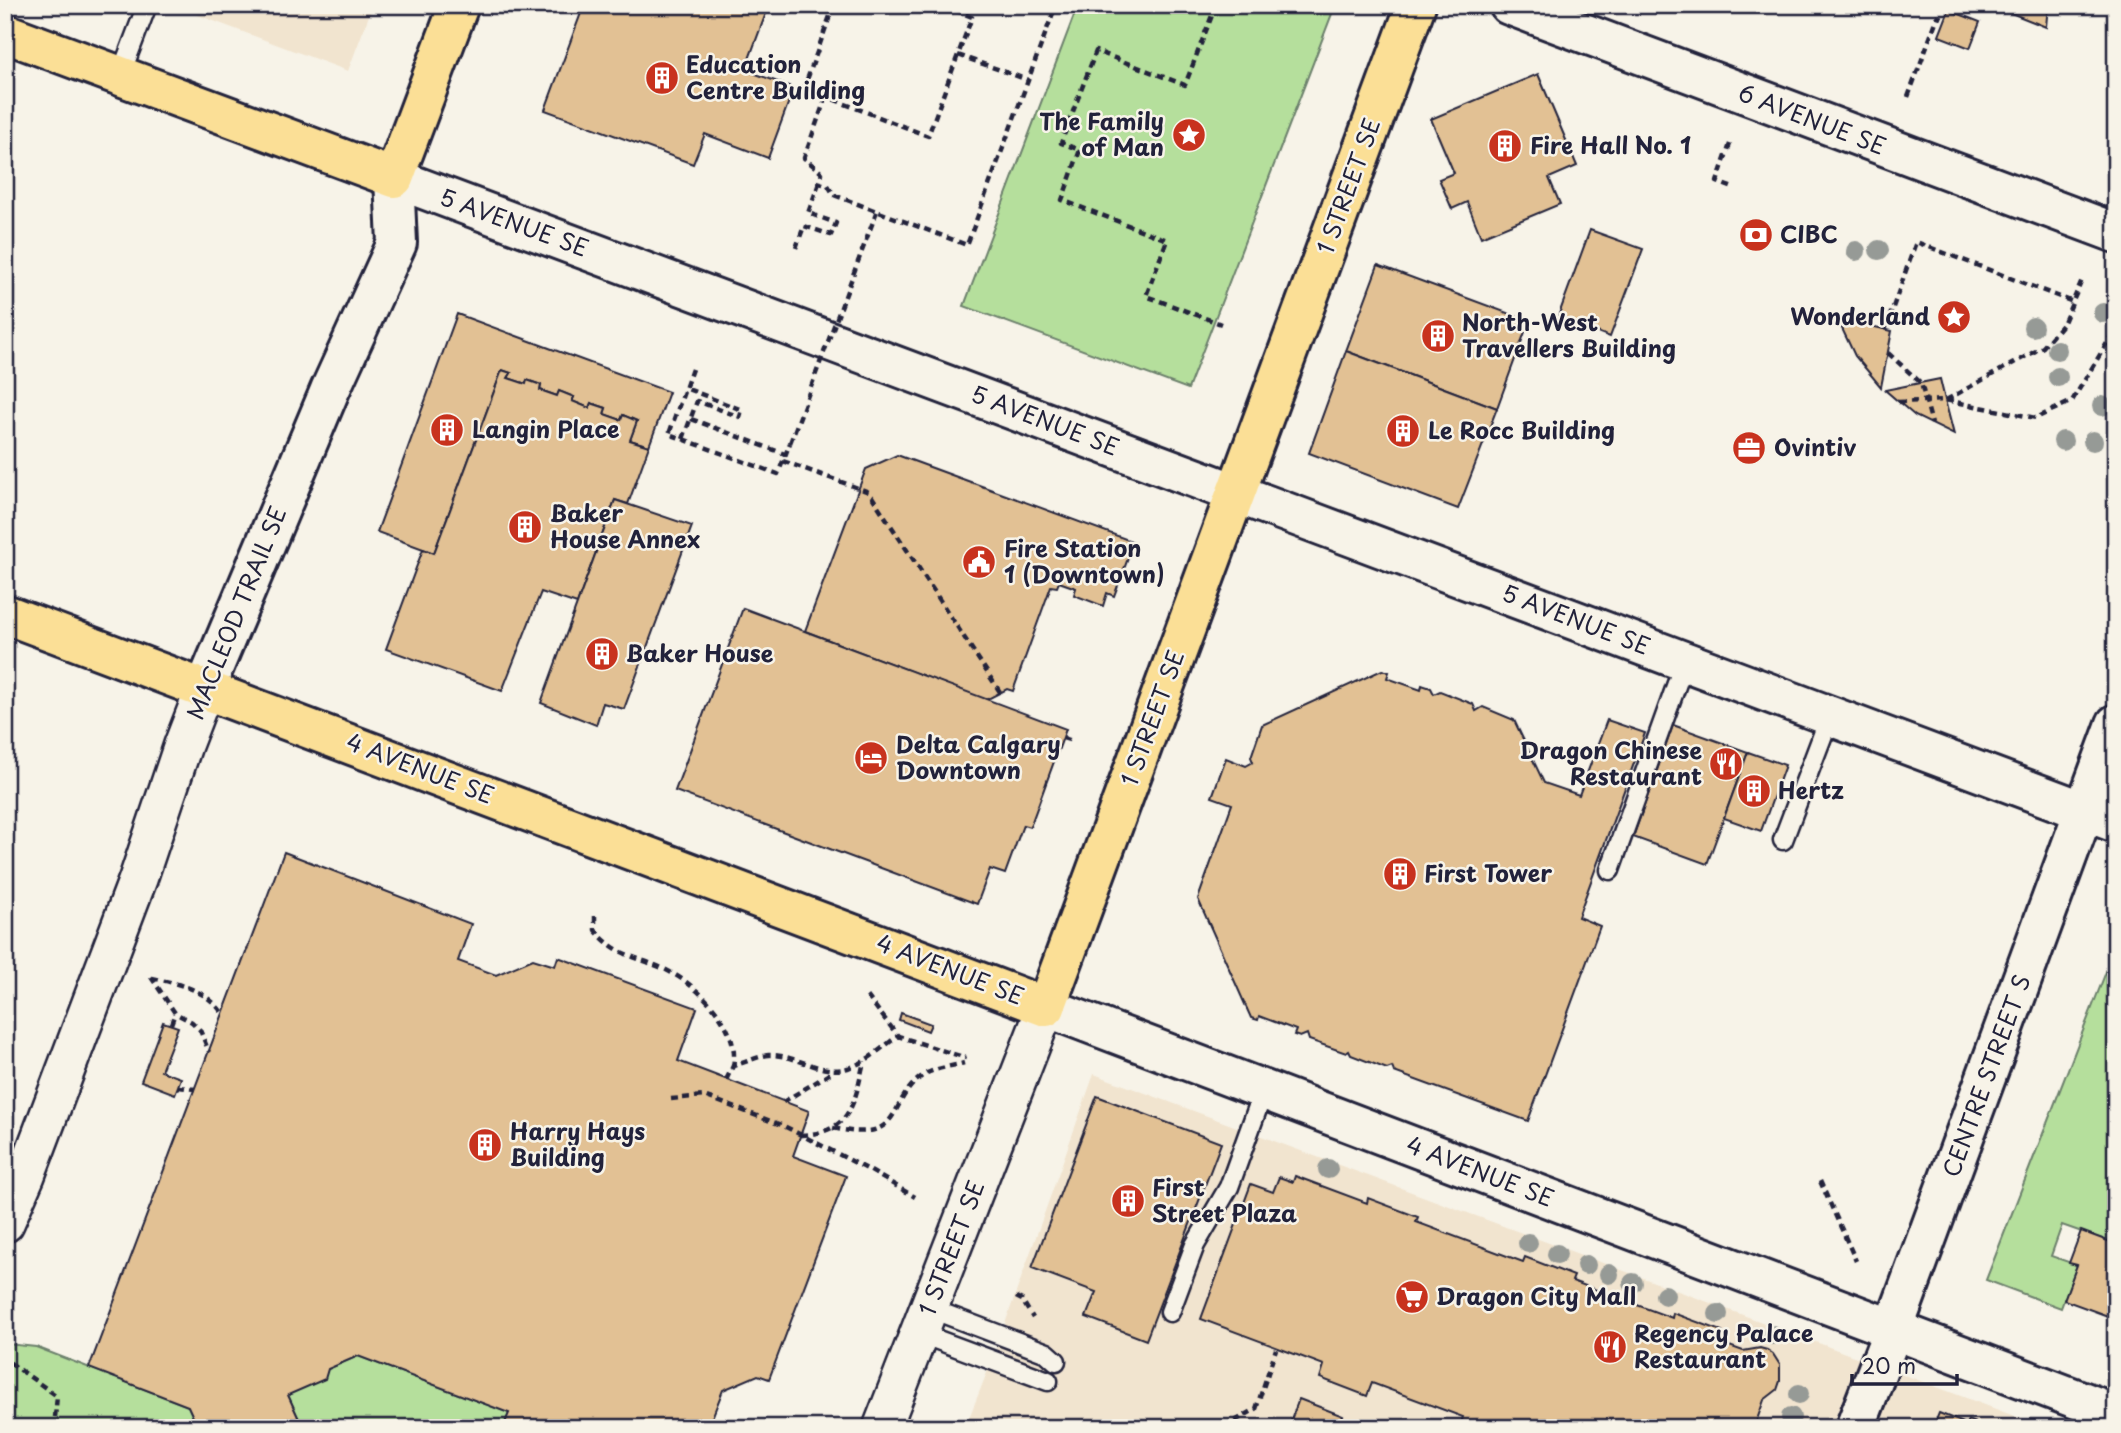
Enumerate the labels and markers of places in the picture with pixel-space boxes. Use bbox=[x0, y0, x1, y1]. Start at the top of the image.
place label: Education Centre Building bbox=[686, 46, 865, 107]
building icon: Education Centre Building bbox=[643, 59, 681, 97]
place label: The Family of Man bbox=[1039, 103, 1164, 164]
place icon: The Family of Man bbox=[1170, 116, 1208, 154]
building icon: Fire Hall No. 1 bbox=[1486, 127, 1524, 165]
place label: Fire Hall No. 1 bbox=[1530, 127, 1691, 162]
bank icon: CIBC bbox=[1737, 216, 1775, 254]
place label: CIBC bbox=[1780, 216, 1838, 251]
place label: Wonderland bbox=[1790, 298, 1930, 333]
place icon: Wonderland bbox=[1935, 298, 1973, 336]
place label: North-West Travellers Building bbox=[1462, 304, 1676, 365]
building icon: North-West Travellers Building bbox=[1419, 317, 1457, 355]
building icon: Langin Place bbox=[428, 411, 466, 449]
place label: Langin Place bbox=[472, 411, 620, 446]
building icon: Le Rocc Building bbox=[1384, 412, 1422, 450]
place label: Le Rocc Building bbox=[1428, 412, 1615, 447]
office icon: Ovintiv bbox=[1730, 429, 1768, 467]
place label: Ovintiv bbox=[1774, 429, 1856, 464]
place label: Baker House Annex bbox=[550, 495, 700, 556]
building icon: Baker House Annex bbox=[506, 508, 544, 546]
place label: Fire Station 1 (Downtown) bbox=[1004, 530, 1165, 591]
public building icon: Fire Station 1 (Downtown) bbox=[960, 543, 998, 581]
building icon: Baker House bbox=[583, 635, 621, 673]
place label: Baker House bbox=[626, 635, 774, 670]
place label: Delta Calgary Downtown bbox=[896, 726, 1061, 787]
place label: Dragon Chinese Restaurant bbox=[1519, 732, 1702, 793]
hotel icon: Delta Calgary Downtown bbox=[852, 739, 890, 777]
restaurant icon: Dragon Chinese Restaurant bbox=[1707, 745, 1745, 783]
building icon: Hertz bbox=[1735, 772, 1773, 810]
place label: Hertz bbox=[1778, 772, 1844, 807]
building icon: First Tower bbox=[1381, 855, 1419, 893]
place label: First Tower bbox=[1424, 855, 1552, 890]
place label: Harry Hays Building bbox=[510, 1113, 645, 1174]
building icon: Harry Hays Building bbox=[466, 1126, 504, 1164]
place label: First Street Plaza bbox=[1152, 1169, 1297, 1230]
building icon: First Street Plaza bbox=[1109, 1182, 1147, 1220]
supermarket icon: Dragon City Mall bbox=[1393, 1278, 1431, 1316]
place label: Dragon City Mall bbox=[1436, 1278, 1636, 1313]
place label: Regency Palace Restaurant bbox=[1634, 1315, 1814, 1376]
restaurant icon: Regency Palace Restaurant bbox=[1591, 1328, 1629, 1366]

